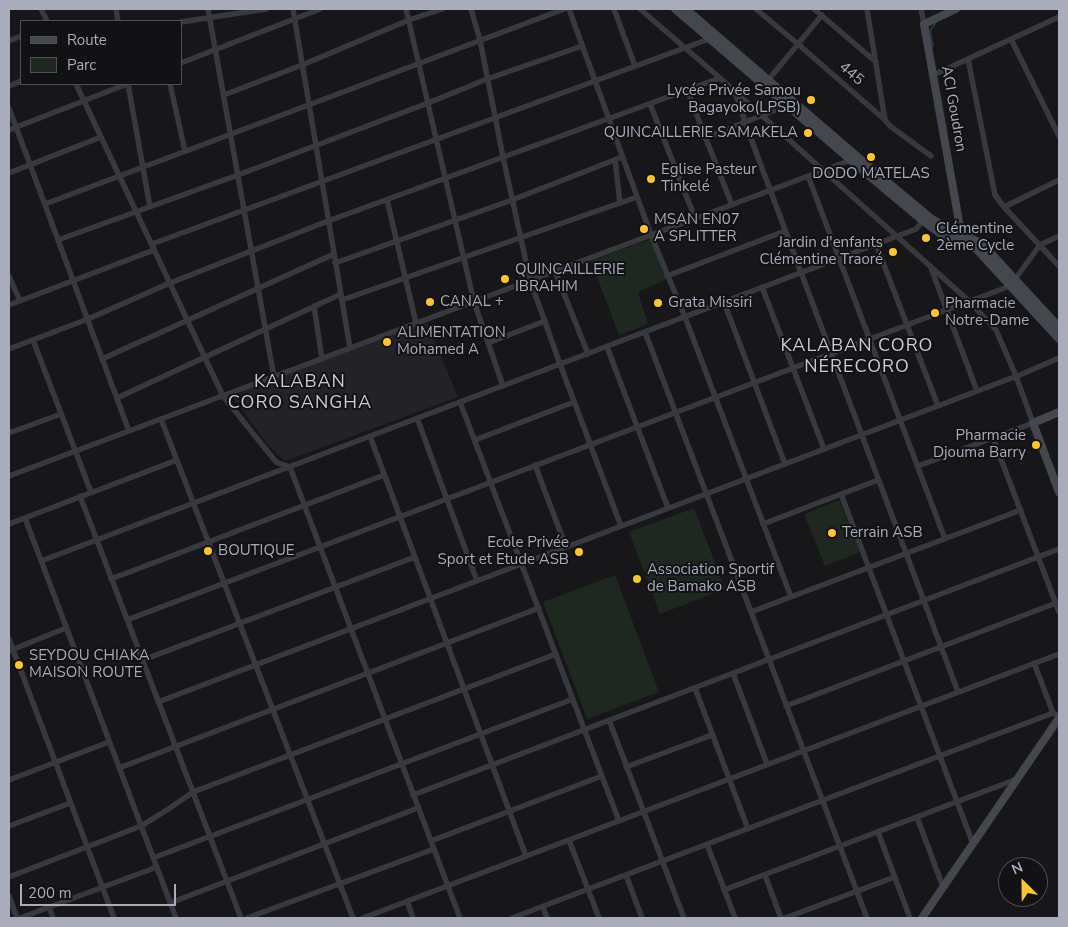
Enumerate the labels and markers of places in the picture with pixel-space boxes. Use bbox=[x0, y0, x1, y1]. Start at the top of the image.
place label: Lycée Privée Samou Bagayoko(LPSB) bbox=[667, 82, 801, 117]
marker: Lycée Privée Samou Bagayoko(LPSB) bbox=[805, 94, 817, 106]
place label: QUINCAILLERIE SAMAKELA bbox=[604, 124, 798, 142]
marker: QUINCAILLERIE SAMAKELA bbox=[802, 127, 814, 139]
marker: DODO MATELAS bbox=[865, 151, 877, 163]
place label: Eglise Pasteur Tinkelé bbox=[661, 161, 757, 196]
place label: DODO MATELAS bbox=[812, 165, 930, 183]
marker: Eglise Pasteur Tinkelé bbox=[645, 173, 657, 185]
place label: MSAN EN07 A SPLITTER bbox=[654, 211, 740, 246]
place label: Clémentine 2ème Cycle bbox=[936, 220, 1014, 255]
marker: MSAN EN07 A SPLITTER bbox=[638, 223, 650, 235]
marker: Clémentine 2ème Cycle bbox=[920, 232, 932, 244]
place label: Jardin d'enfants Clémentine Traoré bbox=[759, 234, 883, 269]
marker: Jardin d'enfants Clémentine Traoré bbox=[887, 246, 899, 258]
place label: QUINCAILLERIE IBRAHIM bbox=[515, 261, 625, 296]
marker: QUINCAILLERIE IBRAHIM bbox=[499, 273, 511, 285]
place label: CANAL + bbox=[440, 293, 504, 311]
place label: Grata Missiri bbox=[668, 294, 752, 312]
place label: Pharmacie Notre-Dame bbox=[945, 295, 1029, 330]
marker: CANAL + bbox=[424, 296, 436, 308]
marker: Grata Missiri bbox=[652, 297, 664, 309]
marker: Pharmacie Notre-Dame bbox=[929, 307, 941, 319]
place label: ALIMENTATION Mohamed A bbox=[397, 324, 506, 359]
marker: ALIMENTATION Mohamed A bbox=[381, 336, 393, 348]
place label: Pharmacie Djouma Barry bbox=[933, 427, 1026, 462]
marker: Pharmacie Djouma Barry bbox=[1030, 439, 1042, 451]
place label: Terrain ASB bbox=[842, 524, 923, 542]
marker: Terrain ASB bbox=[826, 527, 838, 539]
place label: Ecole Privée Sport et Etude ASB bbox=[438, 534, 569, 569]
place label: BOUTIQUE bbox=[218, 542, 295, 560]
marker: BOUTIQUE bbox=[202, 545, 214, 557]
marker: Ecole Privée Sport et Etude ASB bbox=[573, 546, 585, 558]
place label: Association Sportif de Bamako ASB bbox=[647, 561, 774, 596]
marker: Association Sportif de Bamako ASB bbox=[631, 573, 643, 585]
place label: SEYDOU CHIAKA MAISON ROUTE bbox=[29, 647, 150, 682]
marker: SEYDOU CHIAKA MAISON ROUTE bbox=[13, 659, 25, 671]

